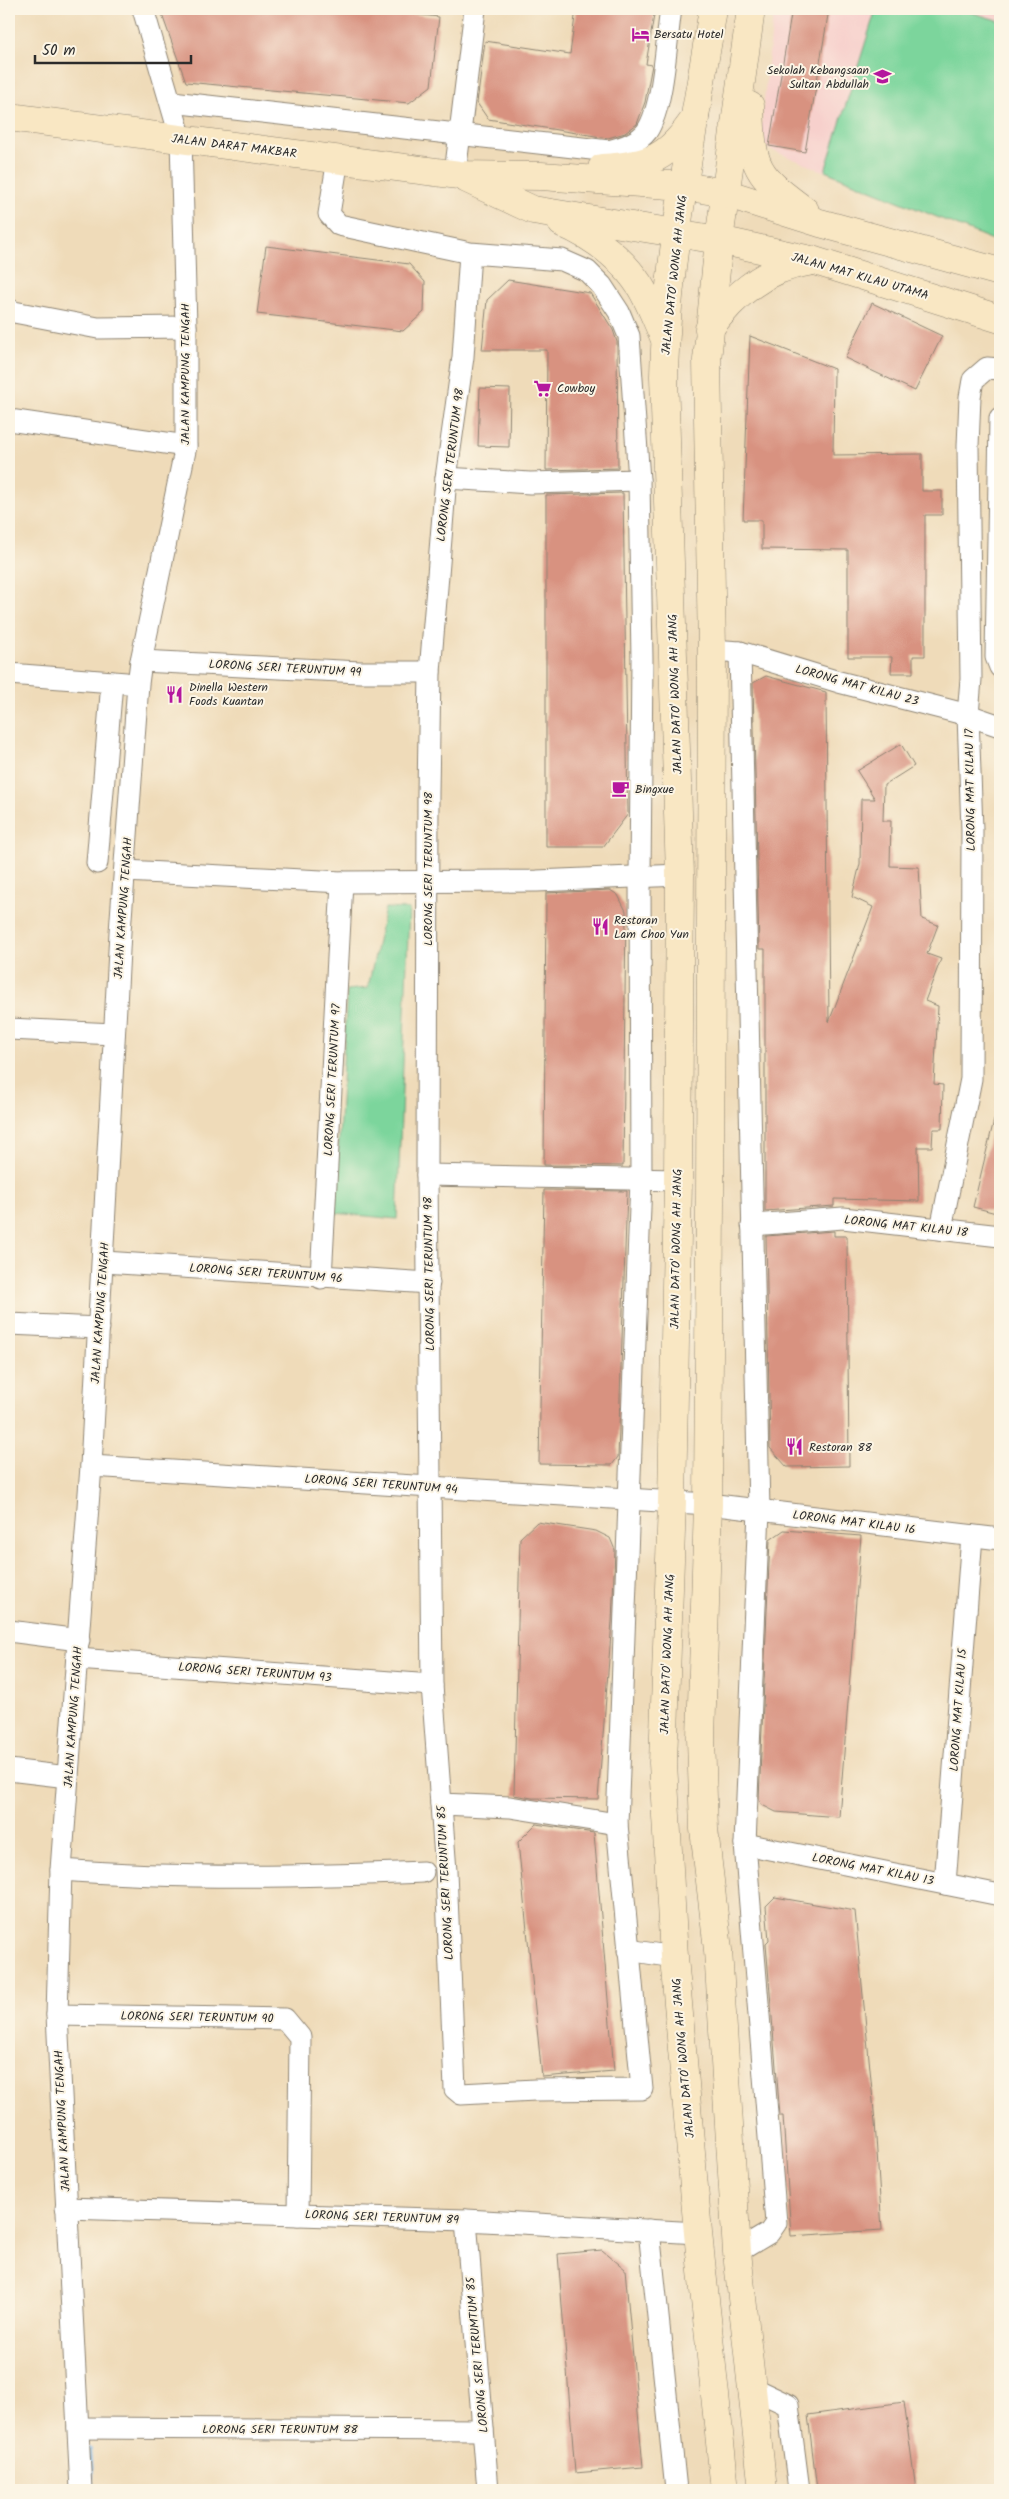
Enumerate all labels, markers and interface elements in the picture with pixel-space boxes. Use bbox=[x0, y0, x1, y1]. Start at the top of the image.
hotel icon: Bersatu Hotel bbox=[630, 24, 650, 44]
place label: Bersatu Hotel bbox=[654, 25, 724, 44]
scale bar bbox=[35, 32, 191, 64]
text: 50 m bbox=[42, 39, 76, 63]
place label: Sekolah Kebangsaan Sultan Abdullah bbox=[767, 61, 869, 94]
school or university icon: Sekolah Kebangsaan Sultan Abdullah bbox=[873, 67, 893, 87]
street label: JALAN DARAT MAKBAR bbox=[170, 129, 298, 164]
street label: JALAN DATO' WONG AH JANG bbox=[657, 194, 692, 356]
street label: JALAN MAT KILAU UTAMA bbox=[789, 248, 931, 305]
street label: JALAN KAMPUNG TENGAH bbox=[176, 303, 195, 445]
supermarket icon: Cowboy bbox=[533, 378, 553, 398]
place label: Cowboy bbox=[557, 379, 595, 398]
street label: LORONG SERI TERUNTUM 98 bbox=[432, 387, 469, 543]
street label: JALAN DATO' WONG AH JANG bbox=[663, 613, 688, 775]
street label: LORONG SERI TERUNTUM 99 bbox=[208, 655, 362, 682]
street label: LORONG MAT KILAU 23 bbox=[793, 660, 921, 711]
place label: Dinella Western Foods Kuantan bbox=[189, 678, 268, 711]
restaurant icon: Dinella Western Foods Kuantan bbox=[165, 684, 185, 704]
street label: LORONG MAT KILAU 17 bbox=[960, 728, 981, 851]
cafe icon: Bingxue bbox=[611, 779, 631, 799]
place label: Bingxue bbox=[635, 780, 674, 799]
street label: LORONG SERI TERUNTUM 98 bbox=[419, 791, 438, 946]
street label: JALAN KAMPUNG TENGAH bbox=[109, 837, 138, 979]
place label: Restoran Lam Choo Yun bbox=[614, 911, 689, 944]
restaurant icon: Restoran Lam Choo Yun bbox=[590, 917, 610, 937]
street label: LORONG SERI TERUNTUM 97 bbox=[319, 1003, 346, 1157]
street label: JALAN DATO' WONG AH JANG bbox=[666, 1169, 687, 1329]
street label: LORONG SERI TERUNTUM 98 bbox=[419, 1196, 440, 1351]
street label: LORONG MAT KILAU 18 bbox=[843, 1211, 969, 1243]
street label: JALAN KAMPUNG TENGAH bbox=[86, 1242, 115, 1384]
street label: LORONG SERI TERUNTUM 96 bbox=[189, 1259, 343, 1288]
restaurant icon: Restoran 88 bbox=[785, 1437, 805, 1457]
place label: Restoran 88 bbox=[809, 1438, 873, 1457]
street label: LORONG SERI TERUNTUM 94 bbox=[304, 1470, 459, 1499]
street label: LORONG MAT KILAU 16 bbox=[791, 1506, 916, 1539]
street label: JALAN DATO' WONG AH JANG bbox=[655, 1573, 680, 1735]
street label: JALAN KAMPUNG TENGAH bbox=[59, 1646, 88, 1788]
street label: LORONG MAT KILAU 15 bbox=[945, 1646, 972, 1772]
street label: LORONG SERI TERUNTUM 93 bbox=[178, 1658, 332, 1687]
street label: LORONG SERI TERUNTUM 85 bbox=[432, 1804, 459, 1961]
street label: LORONG MAT KILAU 13 bbox=[810, 1848, 936, 1891]
street label: JALAN DATO' WONG AH JANG bbox=[667, 1977, 700, 2139]
street label: LORONG SERI TERUNTUM 90 bbox=[120, 2007, 274, 2028]
street label: JALAN KAMPUNG TENGAH bbox=[49, 2050, 76, 2192]
street label: LORONG SERI TERUNTUM 89 bbox=[305, 2205, 459, 2230]
street label: LORONG SERI TERUMTUM 85 bbox=[461, 2275, 494, 2434]
street label: LORONG SERI TERUNTUM 88 bbox=[202, 2420, 359, 2439]

